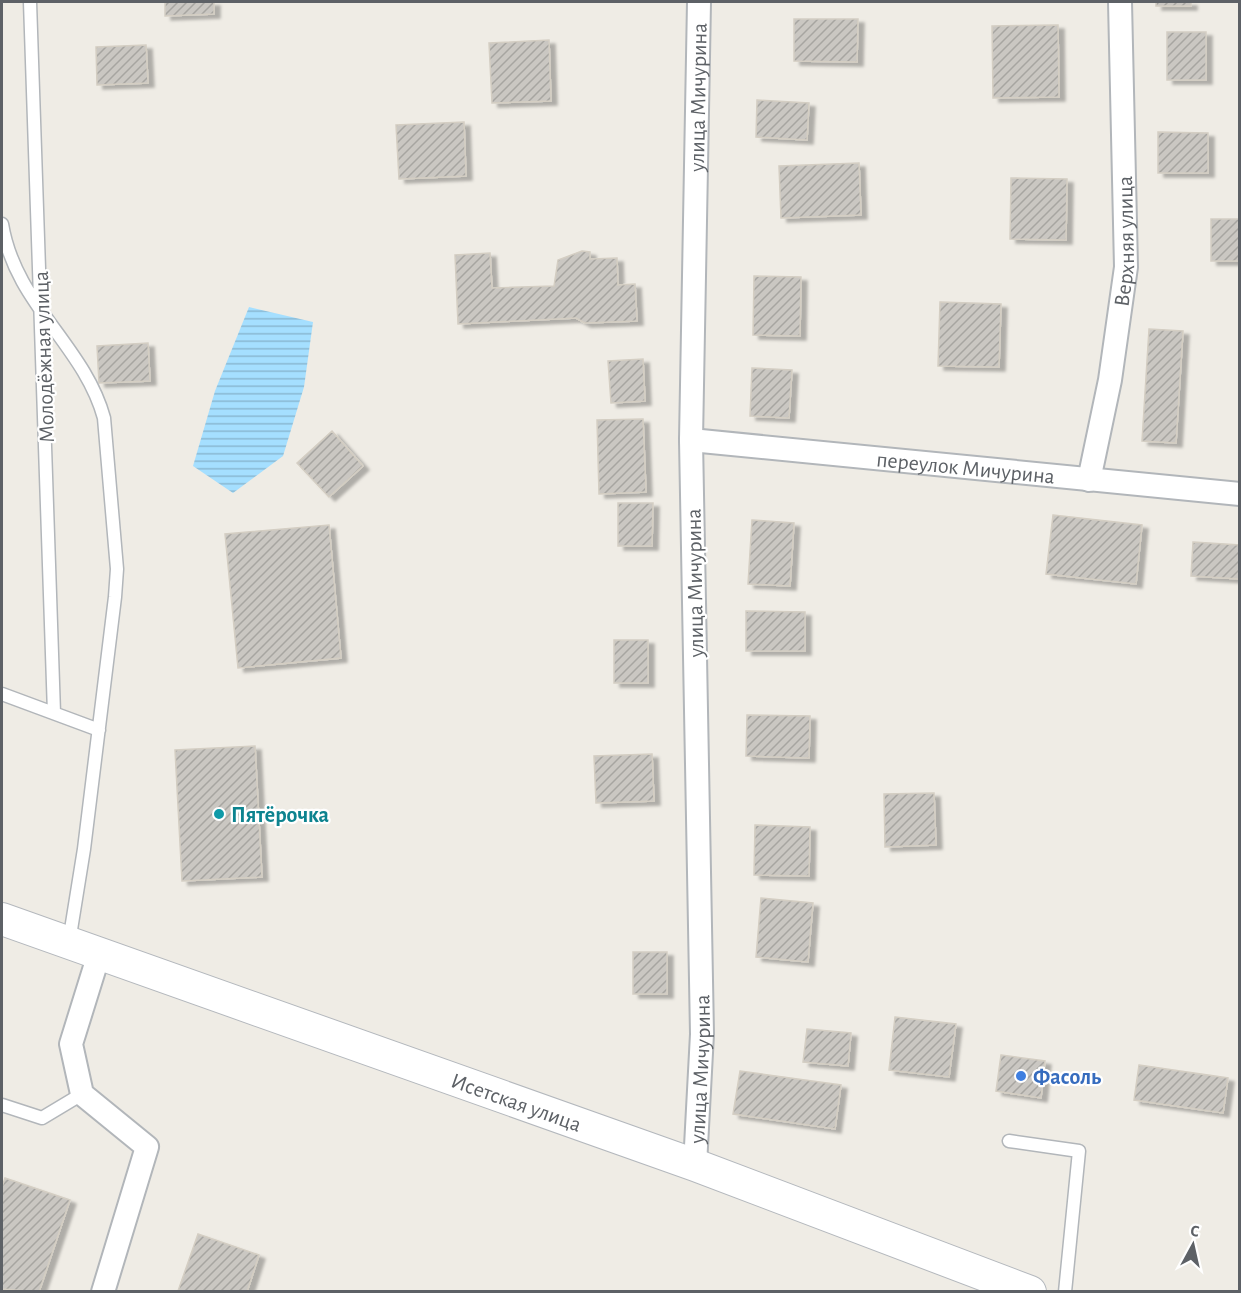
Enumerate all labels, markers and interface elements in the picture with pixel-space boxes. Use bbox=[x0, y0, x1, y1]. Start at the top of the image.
street label: улица Мичурина bbox=[686, 23, 711, 173]
street label: Верхняя улица bbox=[1111, 176, 1138, 308]
street label: Молодёжная улица bbox=[30, 271, 58, 443]
street label: переулок Мичурина bbox=[875, 448, 1056, 488]
street label: улица Мичурина bbox=[683, 508, 707, 659]
place label: Пятёрочка bbox=[231, 804, 329, 826]
marker: Пятёрочка bbox=[212, 807, 226, 821]
street label: улица Мичурина bbox=[686, 994, 714, 1145]
place label: Фасоль bbox=[1033, 1066, 1102, 1088]
street label: Исетская улица bbox=[448, 1069, 584, 1136]
marker: Фасоль bbox=[1014, 1069, 1028, 1083]
north arrow bbox=[1163, 1215, 1223, 1275]
text: С bbox=[1189, 1223, 1201, 1240]

